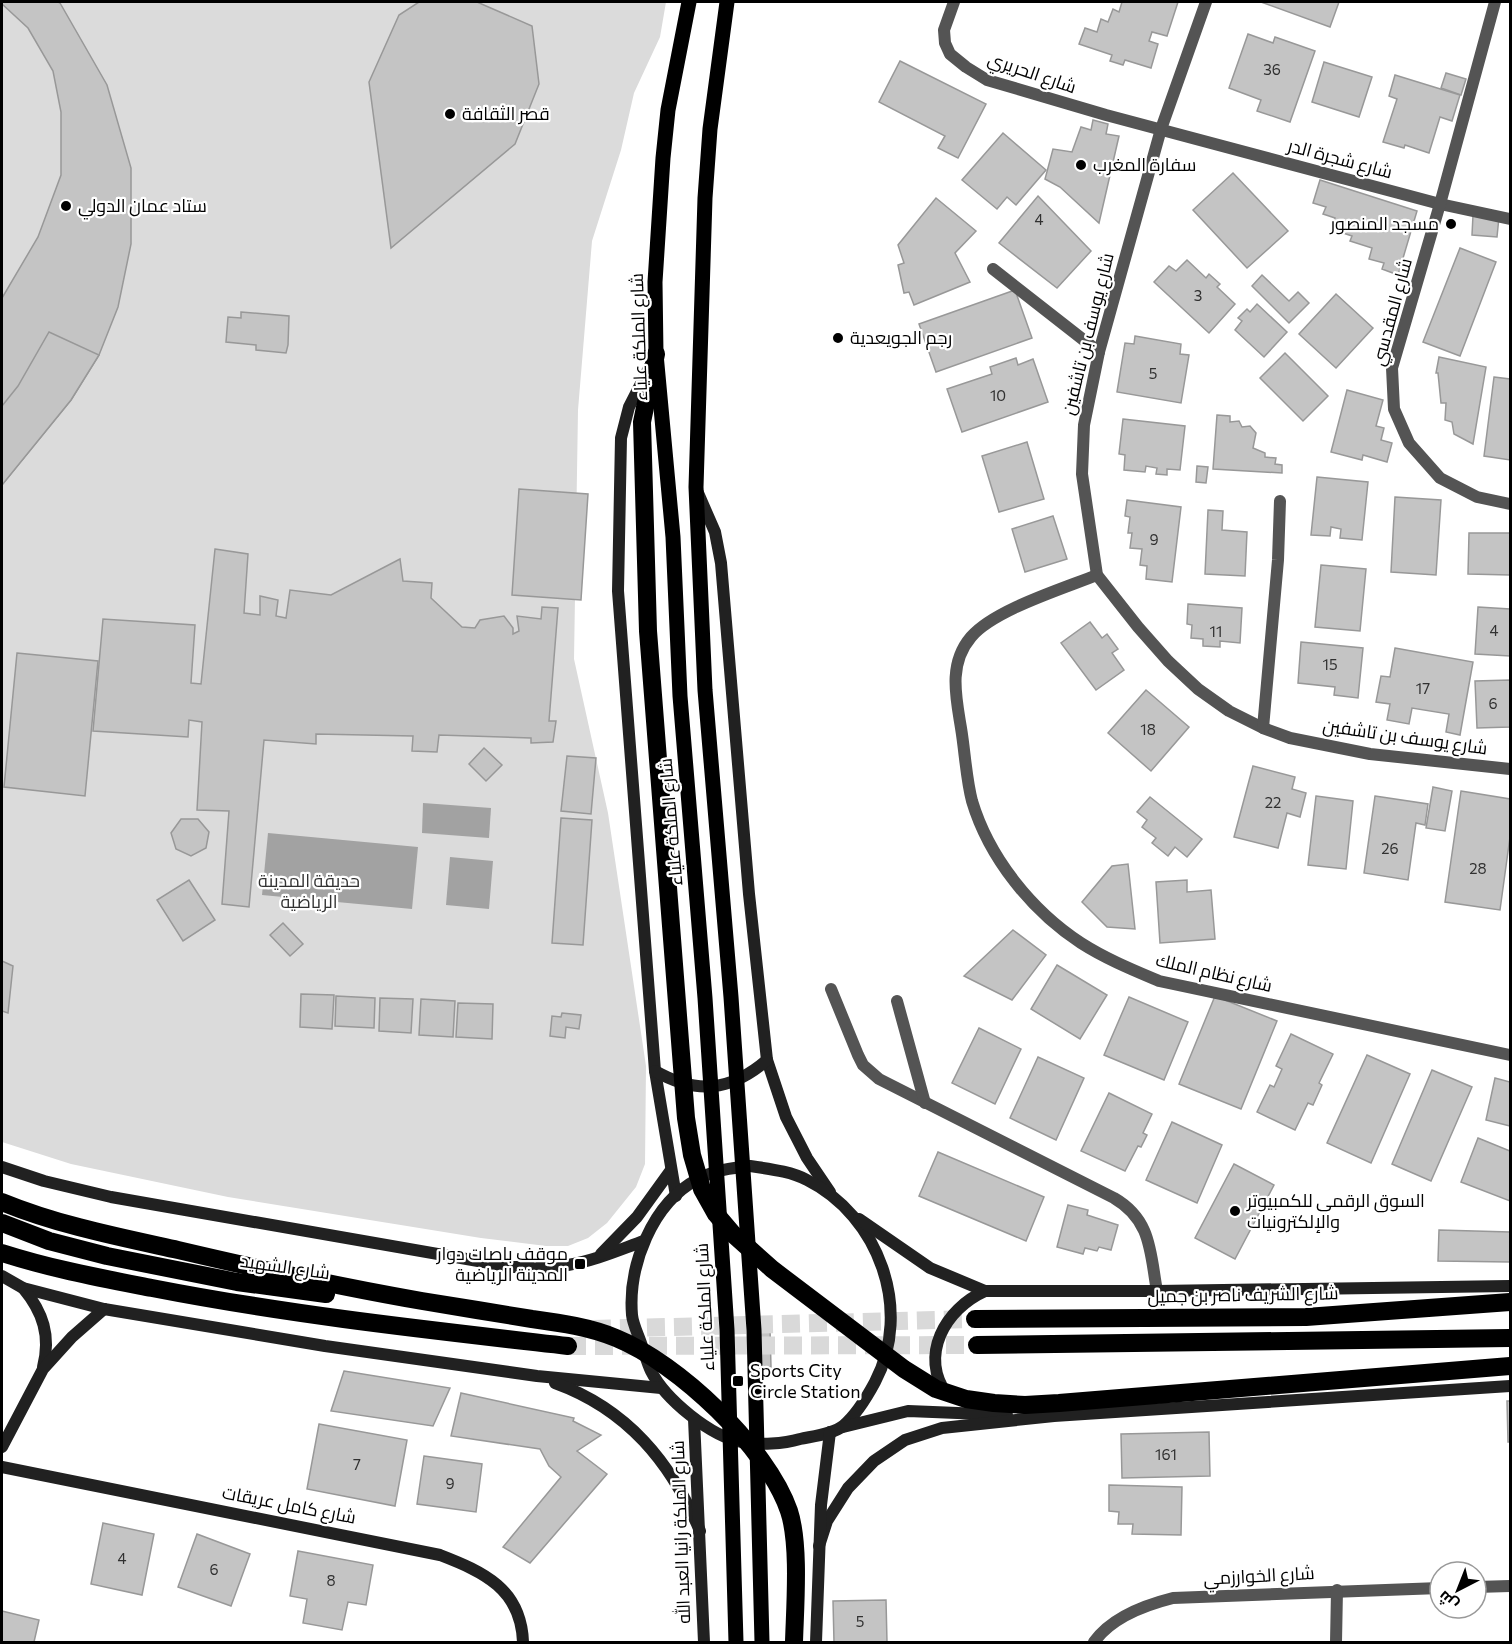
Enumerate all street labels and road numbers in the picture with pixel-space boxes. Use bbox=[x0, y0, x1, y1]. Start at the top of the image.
street label: شارع الحريري bbox=[984, 47, 1079, 101]
street label: شارع شجرة الدر bbox=[1284, 133, 1395, 185]
street label: شارع يوسف بن تاشفين bbox=[1056, 251, 1120, 417]
street label: شارع المقدسي bbox=[1366, 256, 1419, 369]
street label: شارع الملكة علياء bbox=[625, 273, 653, 401]
street label: شارع يوسف بن تاشفين bbox=[1321, 714, 1489, 760]
street label: شارع الملكة علياء bbox=[653, 757, 689, 887]
street label: شارع نظام الملك bbox=[1153, 948, 1275, 998]
street label: شارع الملكة علياء bbox=[690, 1242, 720, 1372]
street label: شارع الشهيد bbox=[239, 1249, 331, 1285]
street label: شارع الشريف ناصر بن جميل bbox=[1147, 1281, 1339, 1309]
street label: شارع الملكة رانيا العبد الله bbox=[666, 1440, 696, 1624]
street label: شارع كامل عريقات bbox=[220, 1480, 358, 1530]
street label: شارع الخوارزمي bbox=[1203, 1561, 1315, 1593]

